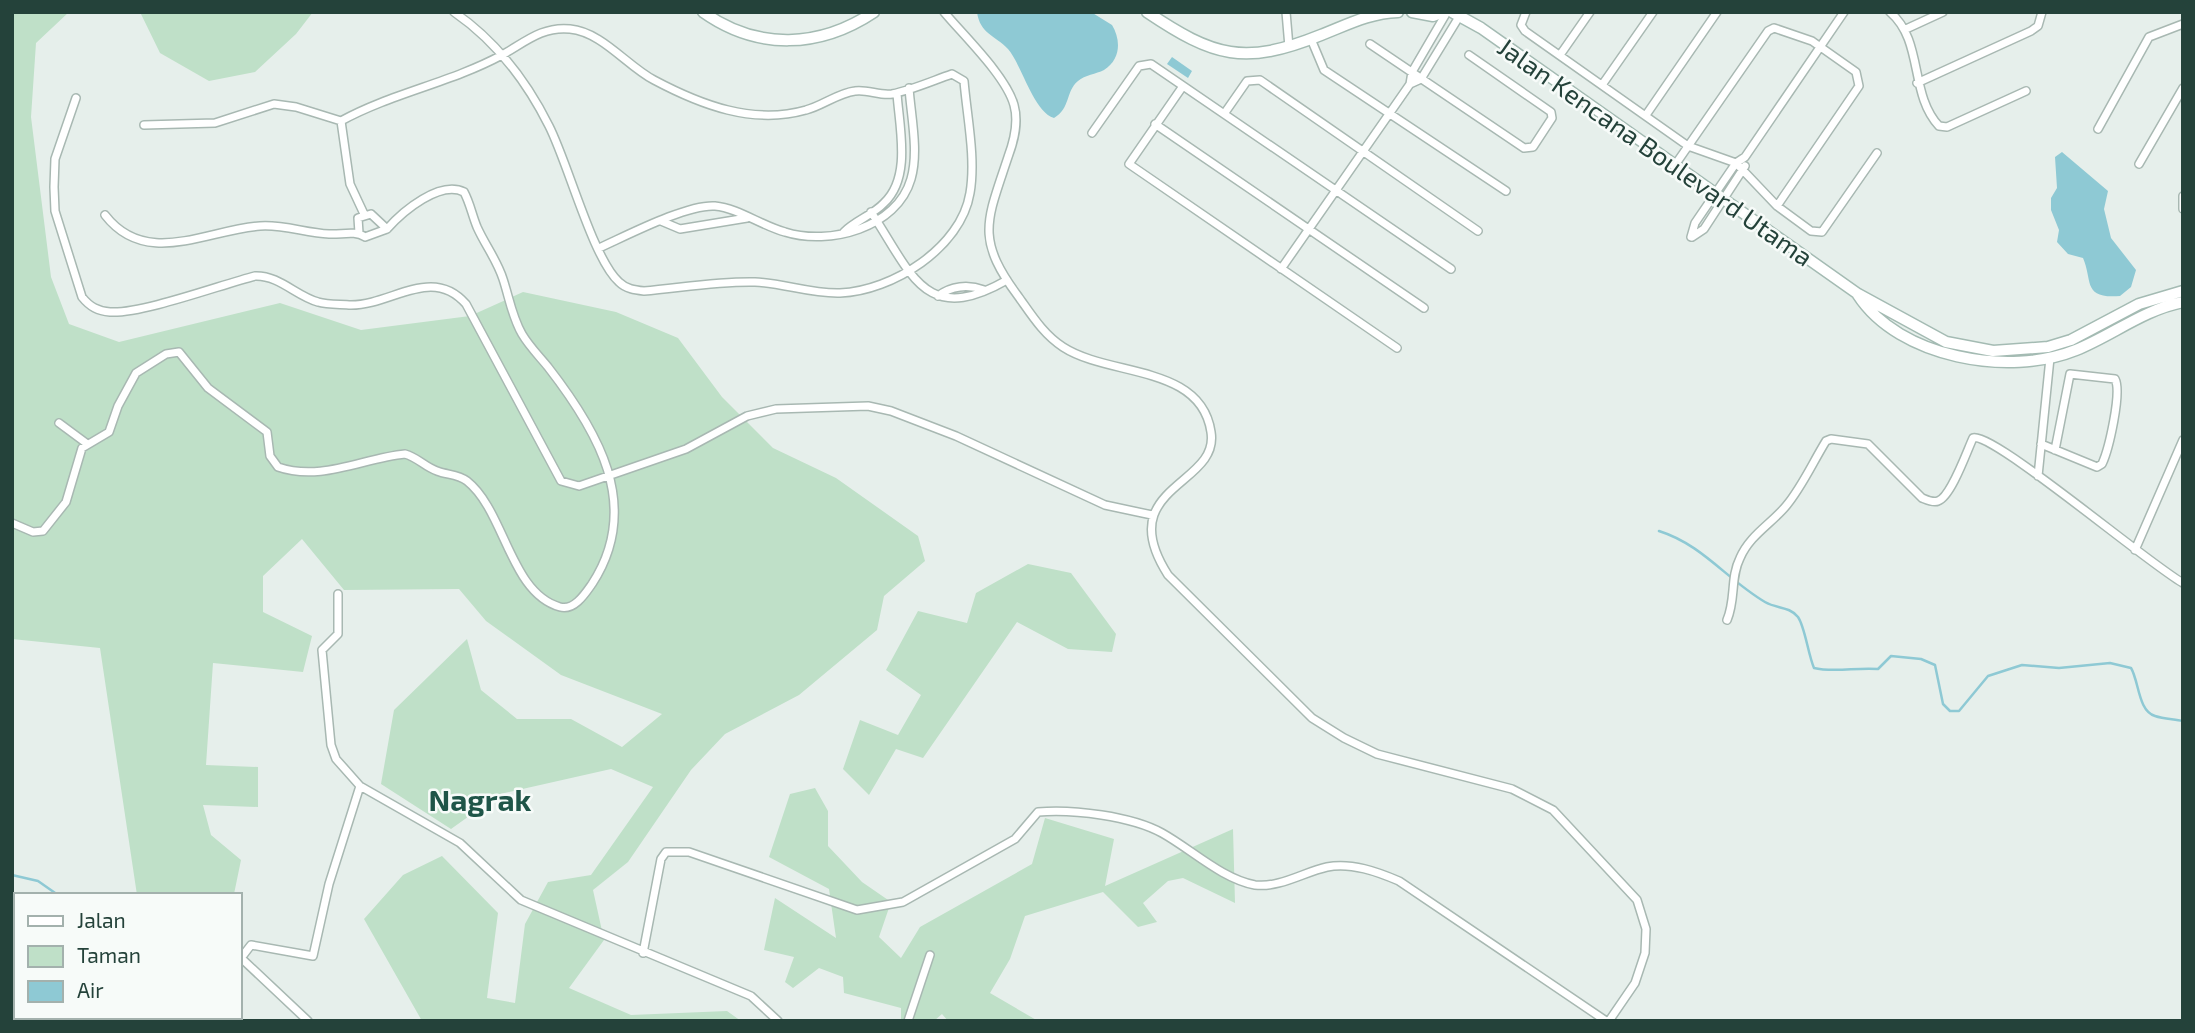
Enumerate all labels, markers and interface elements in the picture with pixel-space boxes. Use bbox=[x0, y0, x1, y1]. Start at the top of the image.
street label: Jalan Kencana Boulevard Utama bbox=[1493, 30, 1819, 272]
district label: Nagrak bbox=[429, 781, 532, 817]
legend bbox=[14, 893, 242, 1019]
text: Jalan bbox=[77, 907, 126, 932]
text: Taman bbox=[77, 942, 141, 967]
text: Air bbox=[77, 977, 104, 1002]

